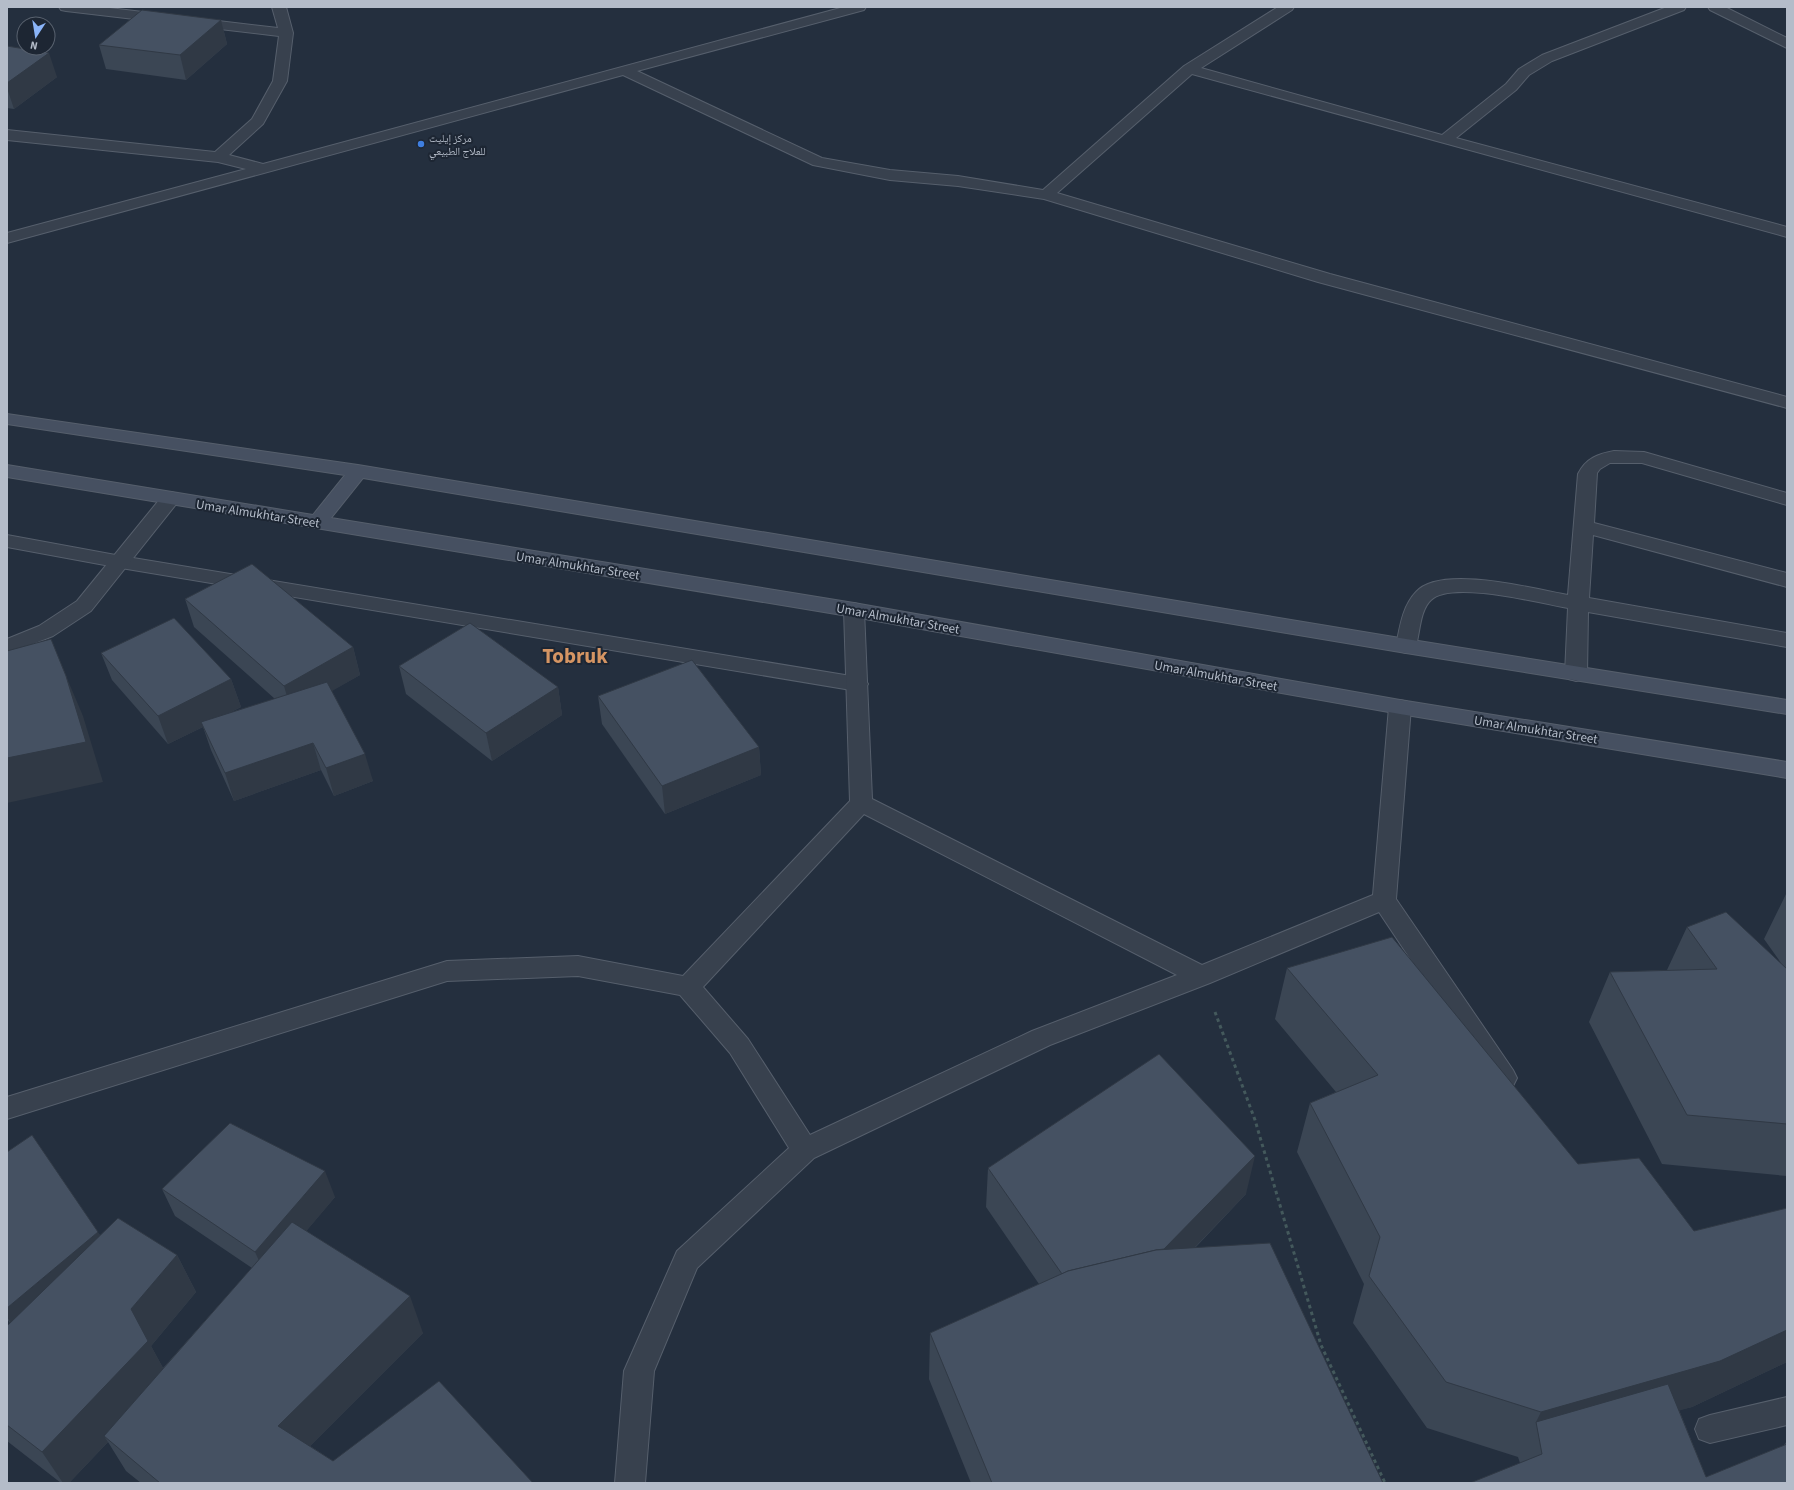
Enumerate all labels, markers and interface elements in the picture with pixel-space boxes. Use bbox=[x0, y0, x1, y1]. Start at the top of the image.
north arrow bbox=[16, 16, 56, 56]
text: N bbox=[29, 37, 39, 53]
place label: مركز إيليت للعلاج الطبيعي bbox=[429, 131, 486, 160]
marker: مركز إيليت للعلاج الطبيعي bbox=[416, 139, 426, 149]
street label: Umar Almukhtar Street bbox=[195, 495, 322, 533]
street label: Umar Almukhtar Street bbox=[515, 547, 642, 585]
street label: Umar Almukhtar Street bbox=[835, 599, 961, 639]
district label: Tobruk bbox=[542, 641, 608, 671]
street label: Umar Almukhtar Street bbox=[1153, 656, 1279, 696]
street label: Umar Almukhtar Street bbox=[1473, 711, 1600, 749]

